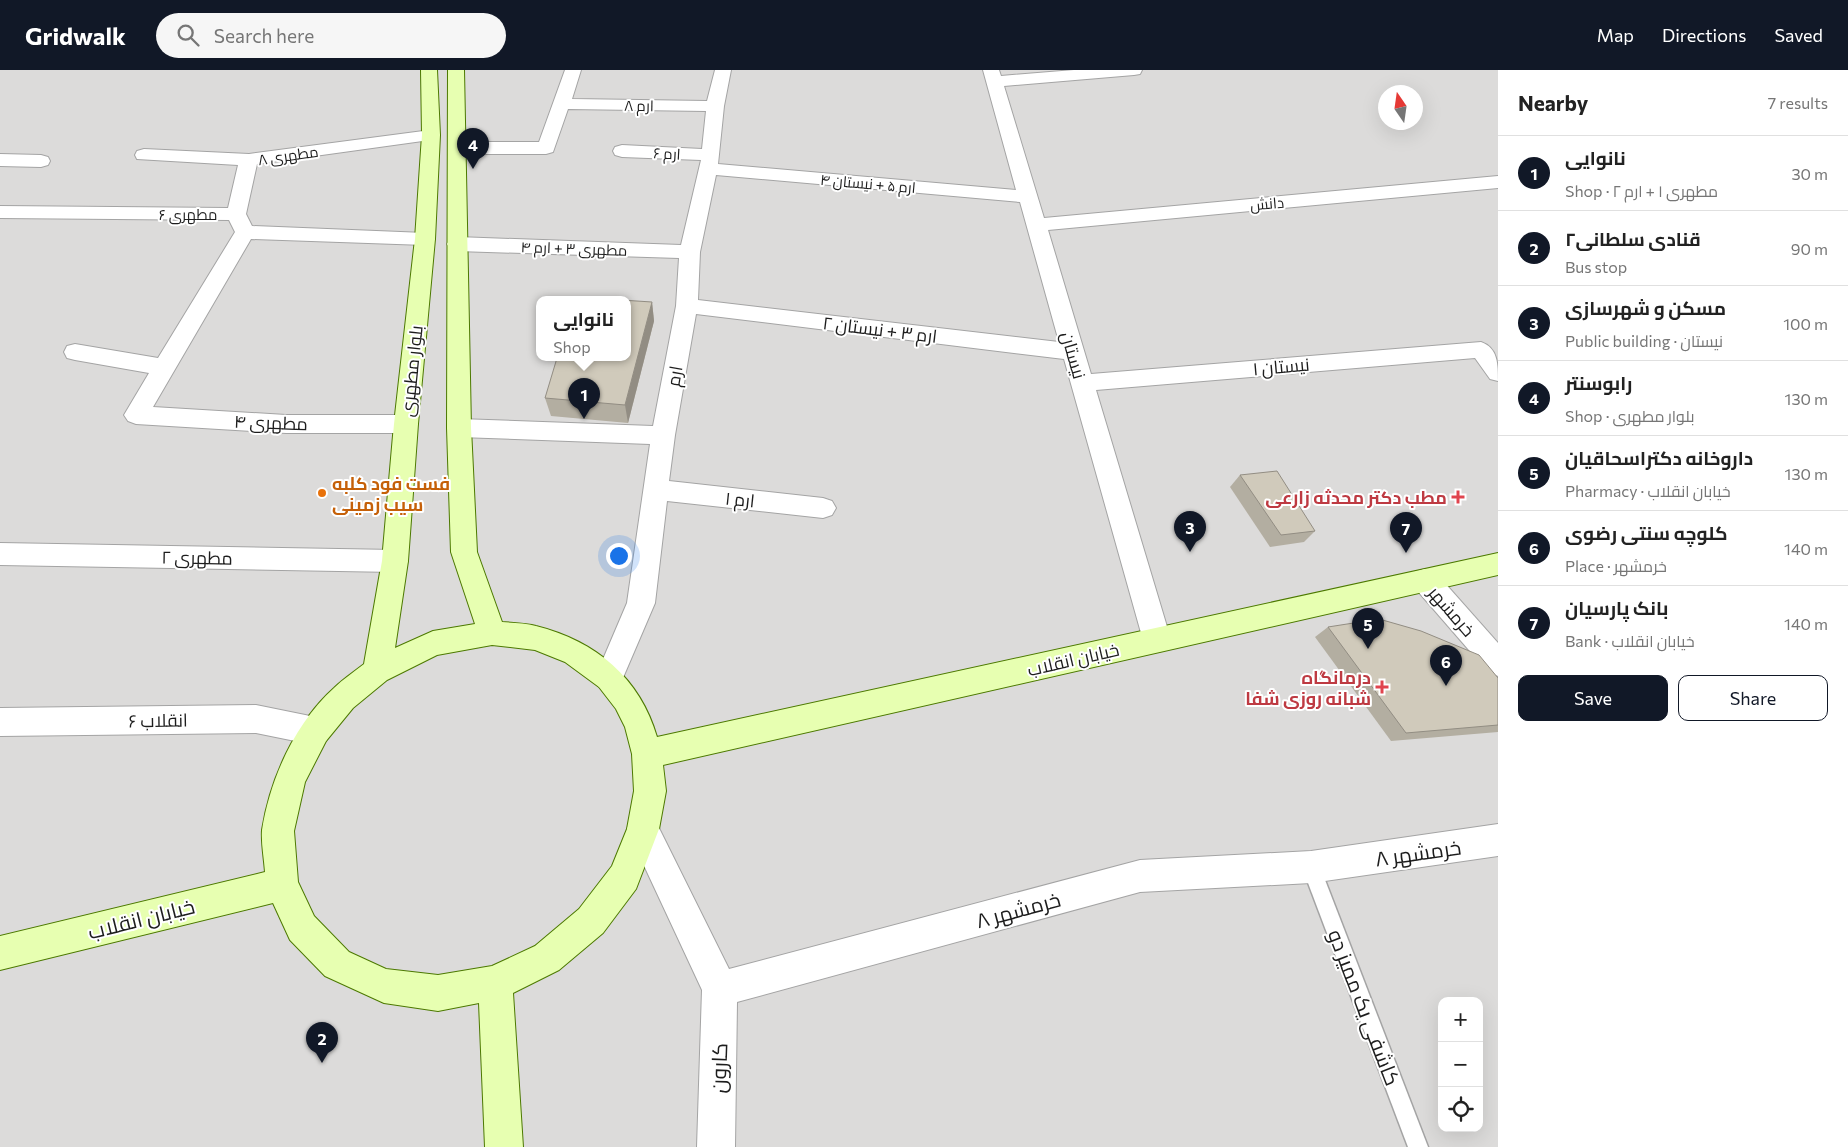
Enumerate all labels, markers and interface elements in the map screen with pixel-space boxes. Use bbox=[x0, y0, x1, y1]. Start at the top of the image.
search box bbox=[156, 13, 506, 58]
text: Gridwalk bbox=[25, 21, 126, 50]
icon: search bbox=[174, 21, 202, 49]
text: Search here bbox=[214, 24, 314, 47]
text: Map bbox=[1597, 24, 1634, 46]
text: Directions bbox=[1662, 24, 1746, 46]
text: Saved bbox=[1774, 24, 1823, 46]
north arrow bbox=[1378, 85, 1423, 130]
text: Nearby bbox=[1518, 90, 1588, 115]
text: 7 results bbox=[1768, 93, 1828, 112]
street label: ارم ۸ bbox=[624, 96, 654, 116]
pin: 4 bbox=[457, 128, 489, 169]
street label: مطهری ۸ bbox=[257, 142, 320, 170]
street label: ارم ۶ bbox=[653, 143, 681, 165]
text: نانوایی bbox=[1565, 146, 1626, 169]
text: 1 bbox=[1530, 164, 1538, 183]
text: 30 m bbox=[1791, 164, 1828, 183]
street label: ارم ۵ + نیستان ۴ bbox=[819, 170, 917, 198]
text: Shop · مطهری ۱ + ارم ۲ bbox=[1565, 181, 1718, 200]
street label: دانش bbox=[1249, 193, 1285, 215]
street label: مطهری ۶ bbox=[159, 205, 217, 225]
text: قنادی سلطانی۲ bbox=[1565, 227, 1701, 250]
street label: مطهری ۳ + ارم ۴ bbox=[520, 237, 628, 261]
text: 2 bbox=[1529, 239, 1539, 258]
text: 90 m bbox=[1791, 239, 1828, 258]
text: Bus stop bbox=[1565, 257, 1627, 276]
popup bbox=[536, 296, 631, 361]
text: مسکن و شهرسازی bbox=[1565, 296, 1726, 319]
text: نانوایی bbox=[553, 307, 614, 330]
street label: ارم ۳ + نیستان ۲ bbox=[821, 311, 938, 349]
text: 3 bbox=[1529, 314, 1539, 333]
text: 100 m bbox=[1783, 314, 1828, 333]
street label: بلوار مطهری bbox=[395, 324, 428, 418]
street label: نیستان bbox=[1056, 329, 1091, 381]
text: Public building · نیستان bbox=[1565, 331, 1723, 350]
text: Shop bbox=[553, 337, 591, 356]
street label: نیستان ۱ bbox=[1252, 353, 1311, 380]
street label: ارم bbox=[661, 364, 689, 389]
text: رابوسنتر bbox=[1565, 371, 1632, 394]
pin: 1 bbox=[568, 378, 600, 419]
text: 4 bbox=[1529, 389, 1539, 408]
text: 130 m bbox=[1785, 389, 1828, 408]
text: Shop · بلوار مطهری bbox=[1565, 406, 1694, 425]
street label: مطهری ۴ bbox=[234, 410, 308, 435]
text: داروخانه دکتراسحاقیان bbox=[1565, 446, 1753, 469]
text: 5 bbox=[1529, 464, 1539, 483]
text: 130 m bbox=[1785, 464, 1828, 483]
place label: فست فود کلبه سیب زمینی bbox=[332, 472, 450, 516]
text: Pharmacy · خیابان انقلاب bbox=[1565, 481, 1731, 500]
street label: ارم ۱ bbox=[724, 486, 756, 513]
place label: مطب دکتر محدثه زارعی bbox=[1265, 486, 1447, 509]
marker: فست فود کلبه سیب زمینی bbox=[316, 487, 328, 499]
marker: مطب دکتر محدثه زارعی bbox=[1451, 490, 1465, 504]
pin: 3 bbox=[1174, 511, 1206, 552]
pin: 7 bbox=[1390, 512, 1422, 553]
text: کلوچه سنتی رضوی bbox=[1565, 521, 1728, 544]
text: 6 bbox=[1529, 539, 1539, 558]
text: 140 m bbox=[1784, 539, 1828, 558]
your location bbox=[606, 543, 632, 569]
street label: مطهری ۲ bbox=[161, 545, 233, 570]
text: Place · خرمشهر bbox=[1565, 556, 1667, 575]
street label: خرمشهر bbox=[1423, 580, 1480, 641]
text: بانک پارسیان bbox=[1565, 596, 1668, 619]
pin: 5 bbox=[1352, 608, 1384, 649]
text: 7 bbox=[1530, 614, 1538, 633]
text: 140 m bbox=[1784, 614, 1828, 633]
text: Bank · خیابان انقلاب bbox=[1565, 631, 1695, 650]
street label: خیابان انقلاب bbox=[1025, 638, 1121, 681]
pin: 6 bbox=[1430, 645, 1462, 686]
place label: درمانگاه شبانه روزی شفا bbox=[1245, 666, 1371, 710]
button: Save bbox=[1518, 675, 1668, 721]
button: Share bbox=[1678, 675, 1828, 721]
marker: درمانگاه شبانه روزی شفا bbox=[1375, 680, 1389, 694]
street label: انقلاب ۶ bbox=[128, 708, 188, 732]
street label: خرمشهر ۸ bbox=[1373, 834, 1463, 872]
street label: خرمشهر ۸ bbox=[973, 886, 1064, 934]
street label: خیابان انقلاب bbox=[85, 893, 197, 945]
street label: کاشفی یک ممیز دو bbox=[1322, 925, 1406, 1089]
map controls bbox=[1438, 997, 1483, 1132]
button: + bbox=[1438, 997, 1483, 1042]
pin: 2 bbox=[306, 1022, 338, 1063]
street label: کارون bbox=[705, 1042, 733, 1094]
button: − bbox=[1438, 1042, 1483, 1087]
button: locate bbox=[1438, 1087, 1483, 1132]

